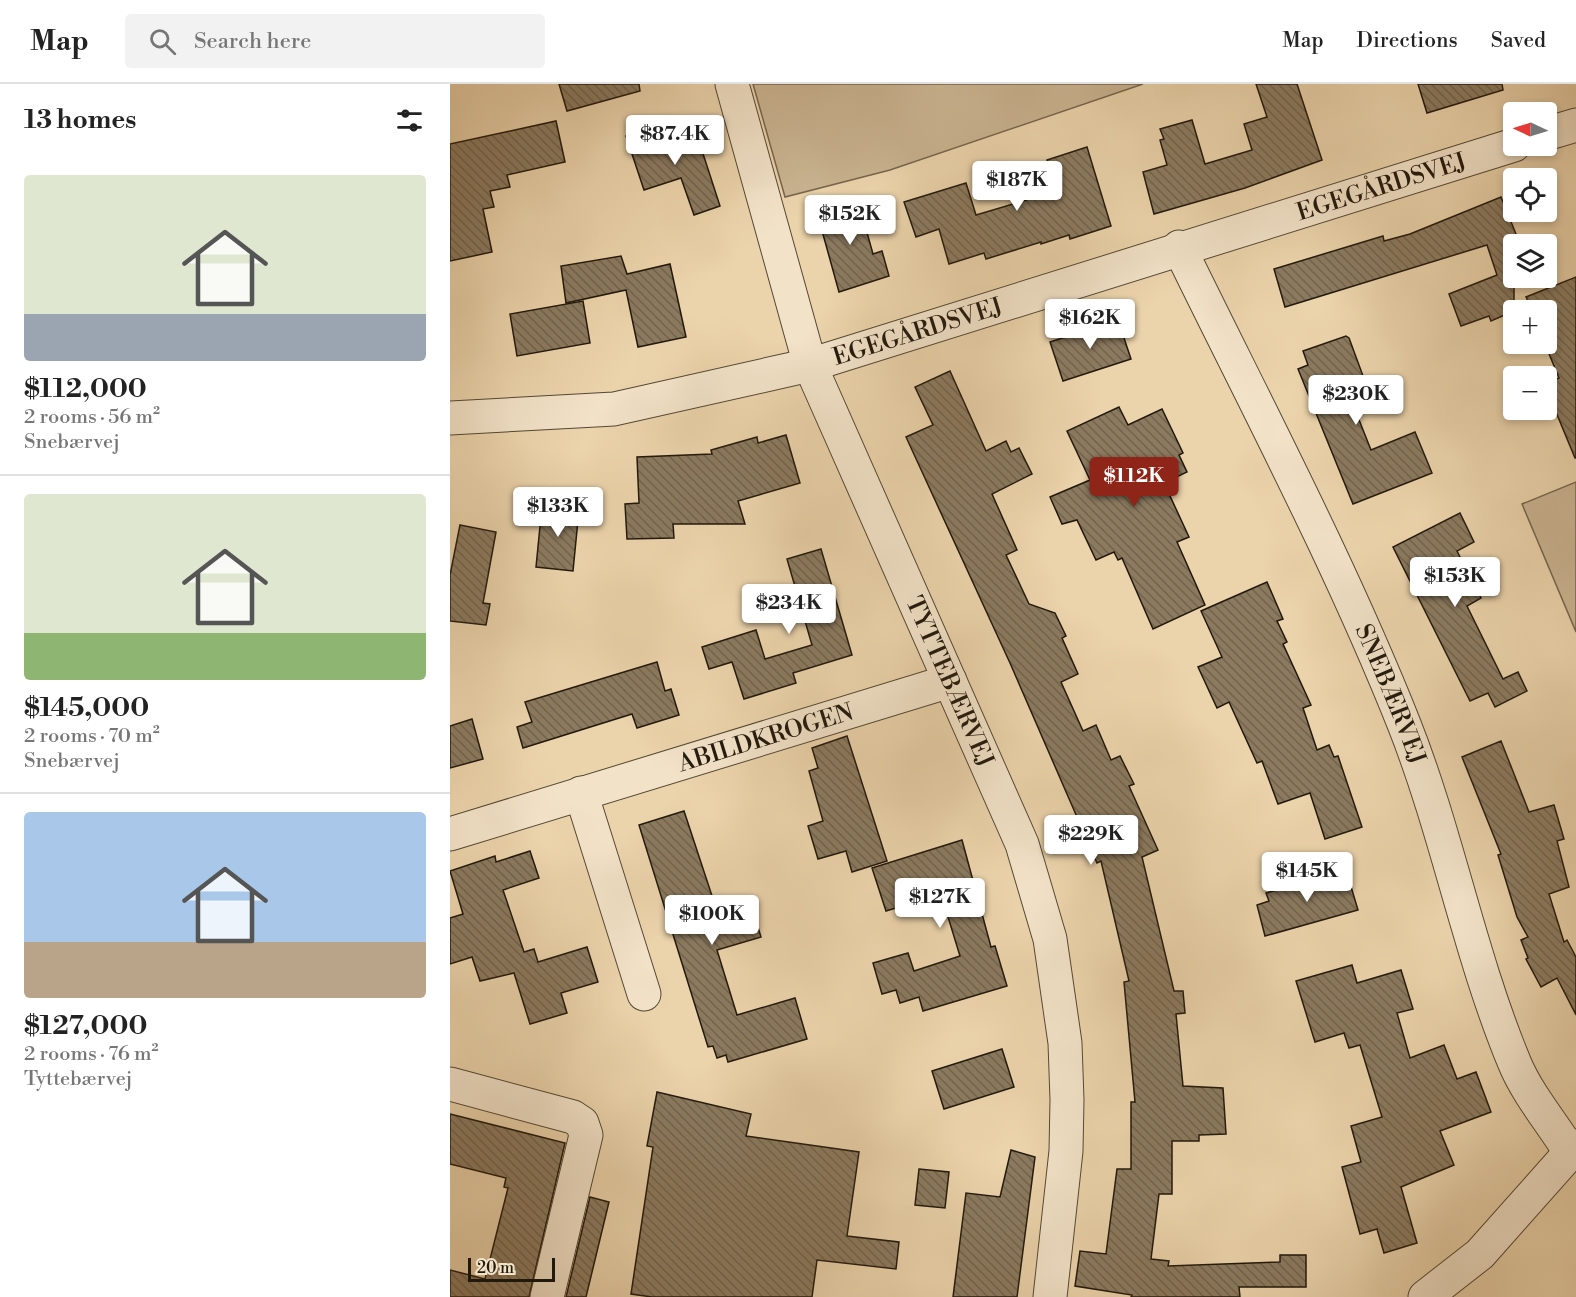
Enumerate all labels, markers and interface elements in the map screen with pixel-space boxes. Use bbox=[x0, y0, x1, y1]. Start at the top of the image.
search box bbox=[125, 14, 545, 68]
text: Map bbox=[30, 24, 89, 59]
icon: search bbox=[146, 25, 179, 58]
text: Search here bbox=[194, 28, 311, 55]
text: Map bbox=[1282, 28, 1324, 54]
text: Directions bbox=[1357, 28, 1458, 54]
text: Saved bbox=[1491, 28, 1546, 54]
north arrow bbox=[1503, 102, 1557, 156]
map controls bbox=[1503, 102, 1557, 420]
text: 13 homes bbox=[24, 104, 136, 136]
icon: filters bbox=[393, 104, 426, 137]
pin: $87.4K bbox=[626, 115, 724, 166]
text: $87.4K bbox=[640, 122, 710, 147]
street label: EGEGÅRDSVEJ bbox=[1293, 147, 1471, 228]
pin: $187K bbox=[975, 161, 1059, 212]
text: $187K bbox=[986, 168, 1048, 193]
button: locate bbox=[1503, 168, 1557, 222]
pin: $152K bbox=[808, 195, 892, 246]
text: $152K bbox=[819, 202, 881, 227]
icon: home bbox=[171, 214, 279, 322]
button: layers bbox=[1503, 234, 1557, 288]
street label: EGEGÅRDSVEJ bbox=[829, 292, 1007, 373]
pin: $162K bbox=[1048, 299, 1132, 350]
button: + bbox=[1503, 300, 1557, 354]
text: $162K bbox=[1059, 306, 1121, 331]
button: − bbox=[1503, 366, 1557, 420]
text: $112,000 bbox=[24, 373, 147, 405]
pin: $230K bbox=[1314, 375, 1398, 426]
text: $230K bbox=[1322, 382, 1390, 407]
text: 2 rooms · 56 m² bbox=[24, 405, 160, 430]
text: Snebærvej bbox=[24, 430, 120, 455]
pin: $112K bbox=[1092, 457, 1176, 508]
text: $112K bbox=[1104, 464, 1164, 489]
pin: $133K bbox=[516, 487, 600, 538]
text: $133K bbox=[527, 494, 589, 519]
icon: home bbox=[171, 533, 279, 641]
pin: $153K bbox=[1413, 557, 1497, 608]
text: $153K bbox=[1424, 564, 1486, 589]
pin: $234K bbox=[747, 584, 831, 635]
text: $234K bbox=[756, 591, 822, 616]
street label: TYTTEBÆRVEJ bbox=[898, 592, 1000, 772]
street label: SNEBÆRVEJ bbox=[1348, 620, 1432, 769]
text: $145,000 bbox=[24, 692, 149, 724]
street label: ABILDKROGEN bbox=[674, 697, 857, 780]
text: 2 rooms · 70 m² bbox=[24, 724, 160, 749]
text: Snebærvej bbox=[24, 749, 120, 774]
pin: $229K bbox=[1049, 815, 1133, 866]
text: $229K bbox=[1058, 822, 1124, 847]
icon: home bbox=[171, 851, 279, 959]
pin: $145K bbox=[1265, 852, 1349, 903]
text: $145K bbox=[1276, 859, 1338, 884]
pin: $127K bbox=[898, 878, 982, 929]
text: $127K bbox=[909, 885, 971, 910]
pin: $100K bbox=[670, 895, 754, 946]
text: $100K bbox=[679, 902, 745, 927]
text: $127,000 bbox=[24, 1010, 147, 1042]
text: 2 rooms · 76 m² bbox=[24, 1042, 158, 1067]
text: Tyttebærvej bbox=[24, 1067, 132, 1092]
scale bar bbox=[468, 1255, 555, 1282]
text: 20 m bbox=[477, 1258, 514, 1278]

